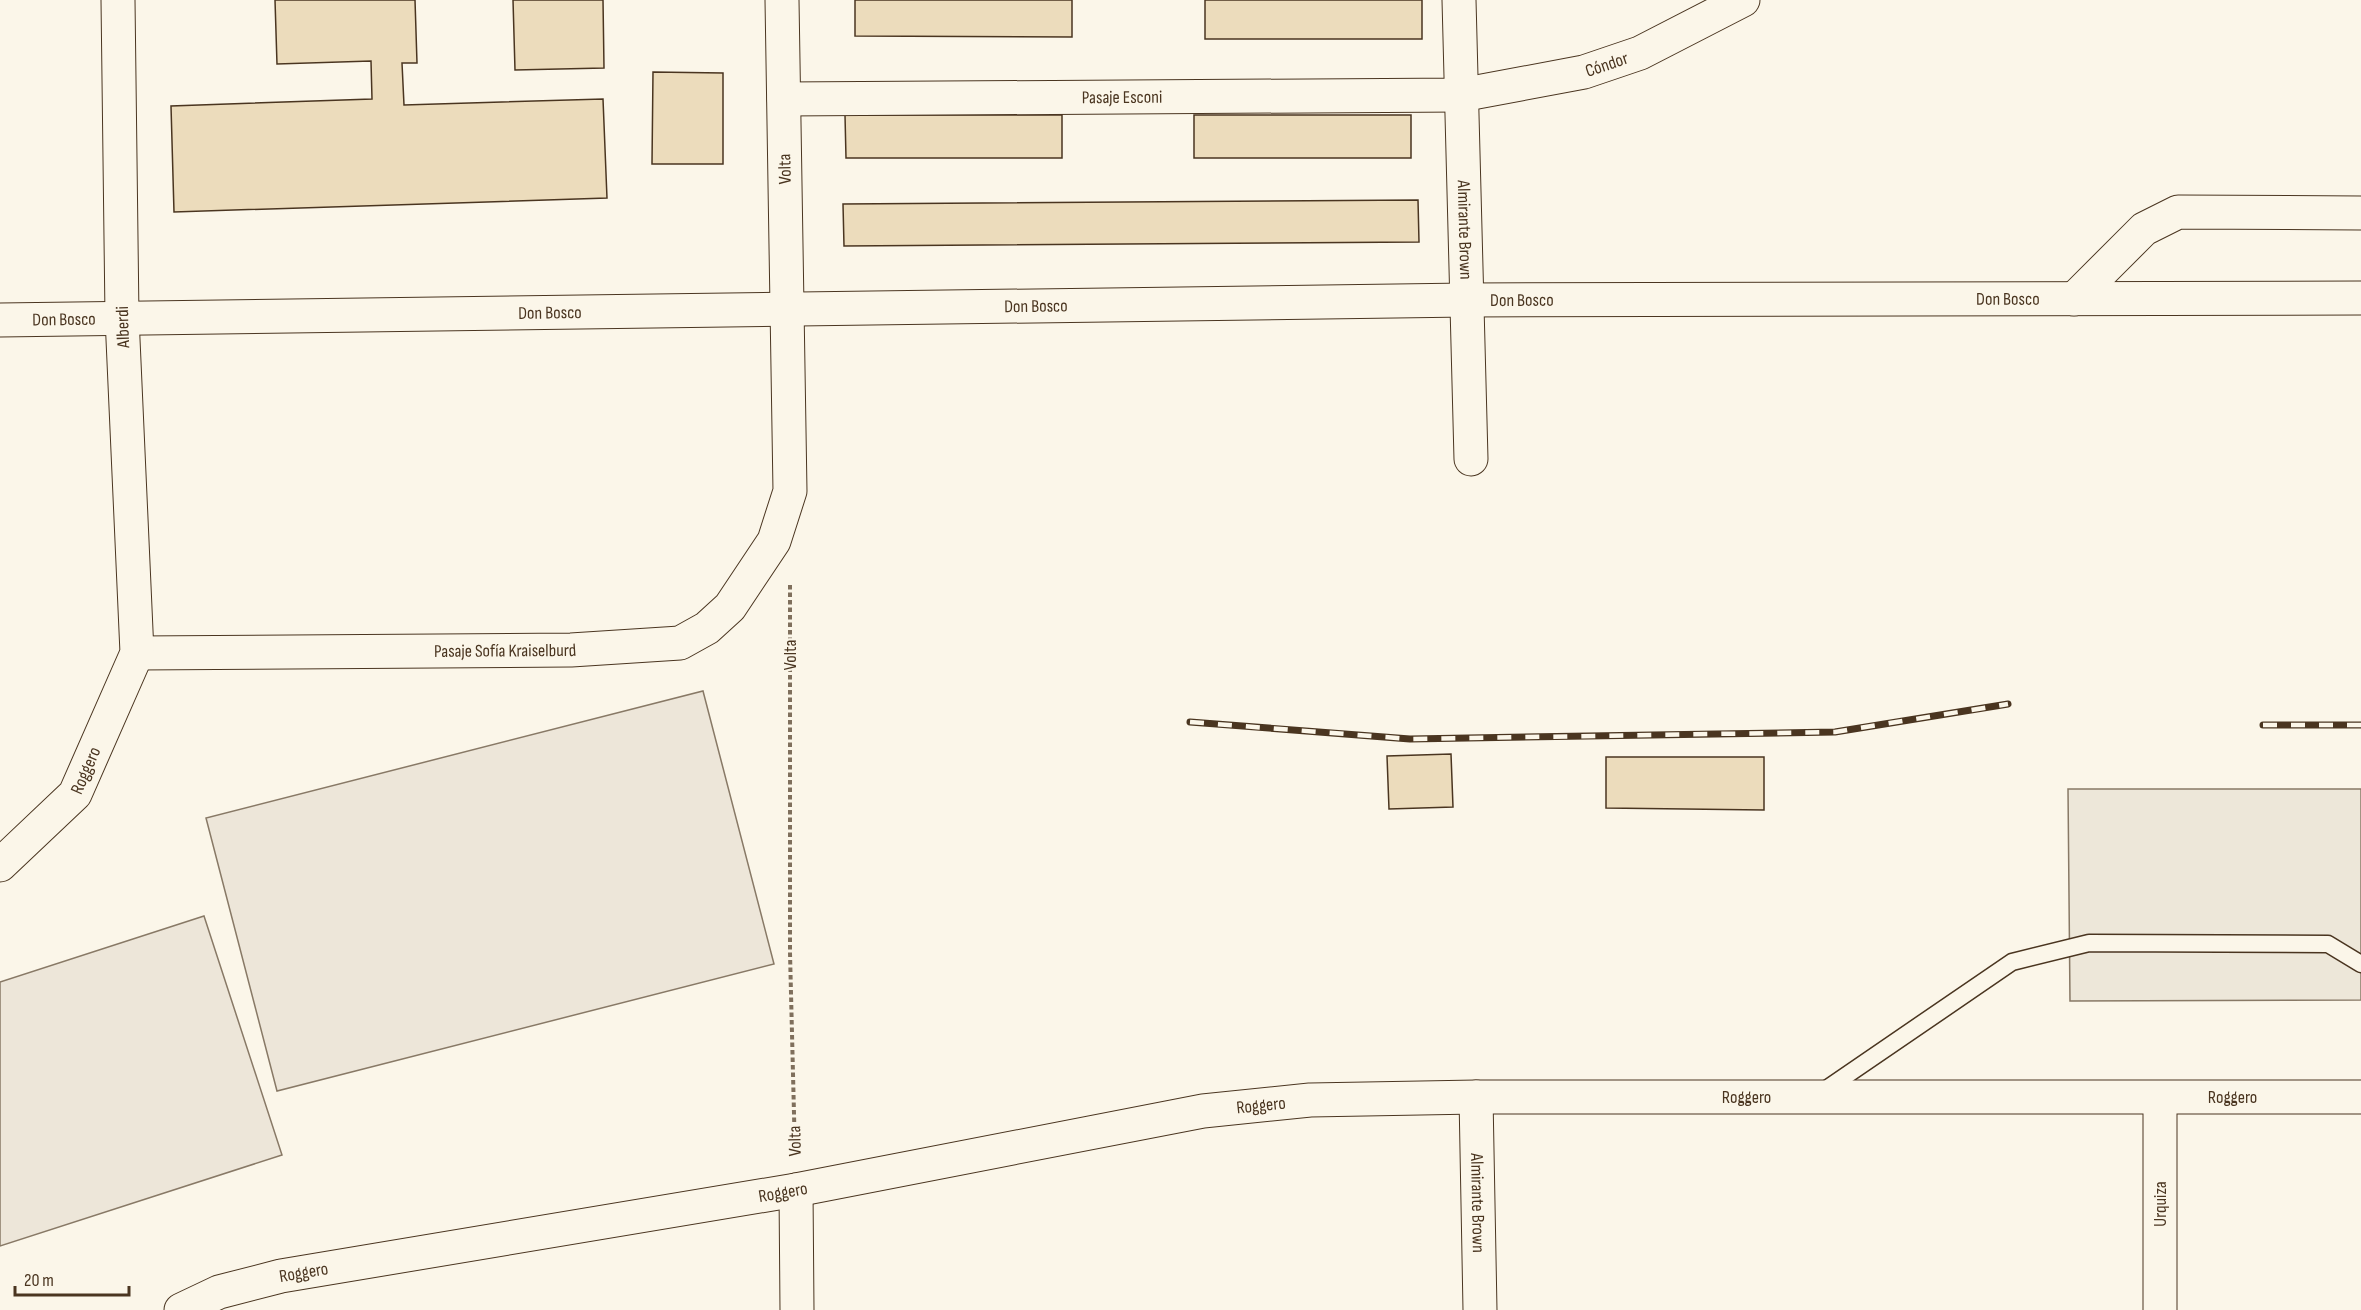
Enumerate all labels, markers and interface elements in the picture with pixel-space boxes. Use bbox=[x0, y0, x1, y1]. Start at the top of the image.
street label: Cóndor bbox=[1582, 47, 1631, 81]
street label: Pasaje Esconi bbox=[1082, 86, 1162, 108]
street label: Volta bbox=[774, 153, 796, 185]
street label: Almirante Brown bbox=[1453, 179, 1477, 280]
street label: Don Bosco bbox=[1976, 288, 2040, 309]
street label: Don Bosco bbox=[1490, 289, 1554, 310]
street label: Don Bosco bbox=[1004, 295, 1068, 317]
street label: Don Bosco bbox=[518, 302, 582, 323]
street label: Alberdi bbox=[112, 306, 134, 349]
street label: Don Bosco bbox=[32, 308, 96, 330]
street label: Pasaje Sofía Kraiselburd bbox=[434, 639, 577, 661]
street label: Volta bbox=[780, 640, 801, 670]
street label: Roggero bbox=[66, 744, 105, 797]
street label: Roggero bbox=[1722, 1087, 1771, 1108]
street label: Roggero bbox=[2208, 1087, 2257, 1108]
street label: Roggero bbox=[1235, 1092, 1287, 1118]
street label: Volta bbox=[784, 1125, 806, 1157]
street label: Almirante Brown bbox=[1467, 1152, 1489, 1253]
street label: Roggero bbox=[757, 1177, 809, 1207]
street label: Urquiza bbox=[2150, 1181, 2171, 1227]
street label: Roggero bbox=[277, 1258, 330, 1287]
scale bar bbox=[15, 1259, 129, 1297]
text: 20 m bbox=[24, 1270, 54, 1291]

